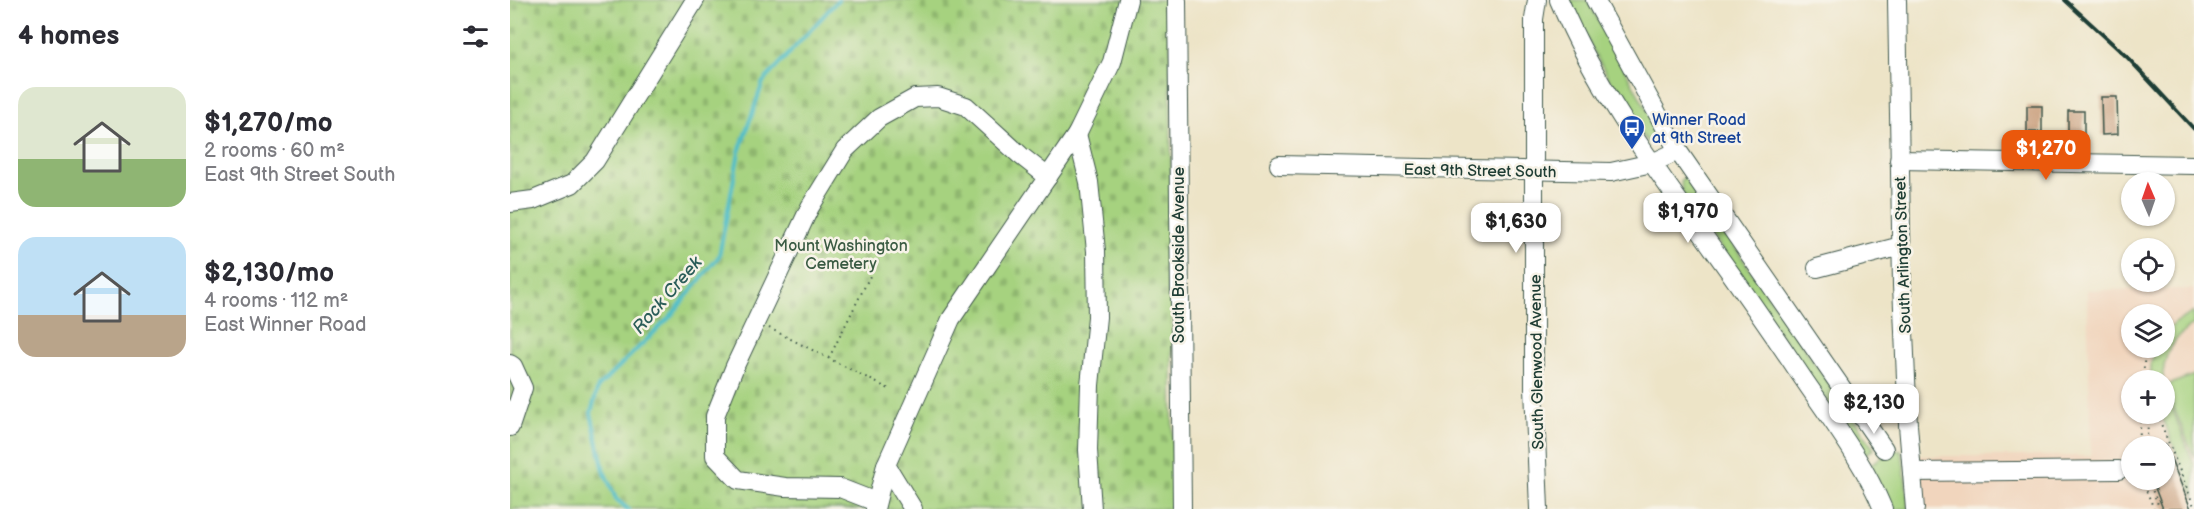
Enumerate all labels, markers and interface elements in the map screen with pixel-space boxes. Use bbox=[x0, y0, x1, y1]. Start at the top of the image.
icon: filters bbox=[459, 20, 492, 53]
text: 4 homes bbox=[18, 21, 119, 52]
text: $1,270/mo bbox=[204, 108, 332, 139]
icon: home bbox=[66, 111, 138, 183]
place label: Winner Road at 9th Street bbox=[1652, 111, 1746, 148]
bus stop icon: Winner Road at 9th Street bbox=[1617, 113, 1647, 151]
pin: $1,270 bbox=[1997, 130, 2095, 181]
text: $1,270 bbox=[2016, 137, 2077, 161]
text: 2 rooms · 60 m² bbox=[204, 139, 345, 163]
street label: East 9th Street South bbox=[1403, 161, 1557, 182]
text: East 9th Street South bbox=[204, 163, 395, 187]
street label: South Brookside Avenue bbox=[1170, 166, 1189, 343]
north arrow bbox=[2121, 172, 2175, 226]
map controls bbox=[2121, 172, 2175, 490]
street label: South Arlington Street bbox=[1891, 176, 1916, 334]
pin: $1,970 bbox=[1639, 193, 1737, 244]
text: $1,970 bbox=[1657, 200, 1719, 224]
pin: $1,630 bbox=[1467, 203, 1565, 254]
text: $1,630 bbox=[1485, 210, 1547, 234]
park label: Mount Washington Cemetery bbox=[774, 237, 908, 274]
button: locate bbox=[2121, 238, 2175, 292]
water label: Rock Creek bbox=[628, 252, 707, 338]
text: $2,130/mo bbox=[204, 258, 334, 289]
icon: home bbox=[66, 261, 138, 333]
street label: South Glenwood Avenue bbox=[1526, 274, 1549, 450]
text: 4 rooms · 112 m² bbox=[204, 289, 348, 313]
button: layers bbox=[2121, 304, 2175, 358]
text: East Winner Road bbox=[204, 313, 367, 337]
button: + bbox=[2121, 370, 2175, 424]
pin: $2,130 bbox=[1825, 384, 1923, 435]
text: $2,130 bbox=[1843, 391, 1905, 415]
button: − bbox=[2121, 436, 2175, 490]

